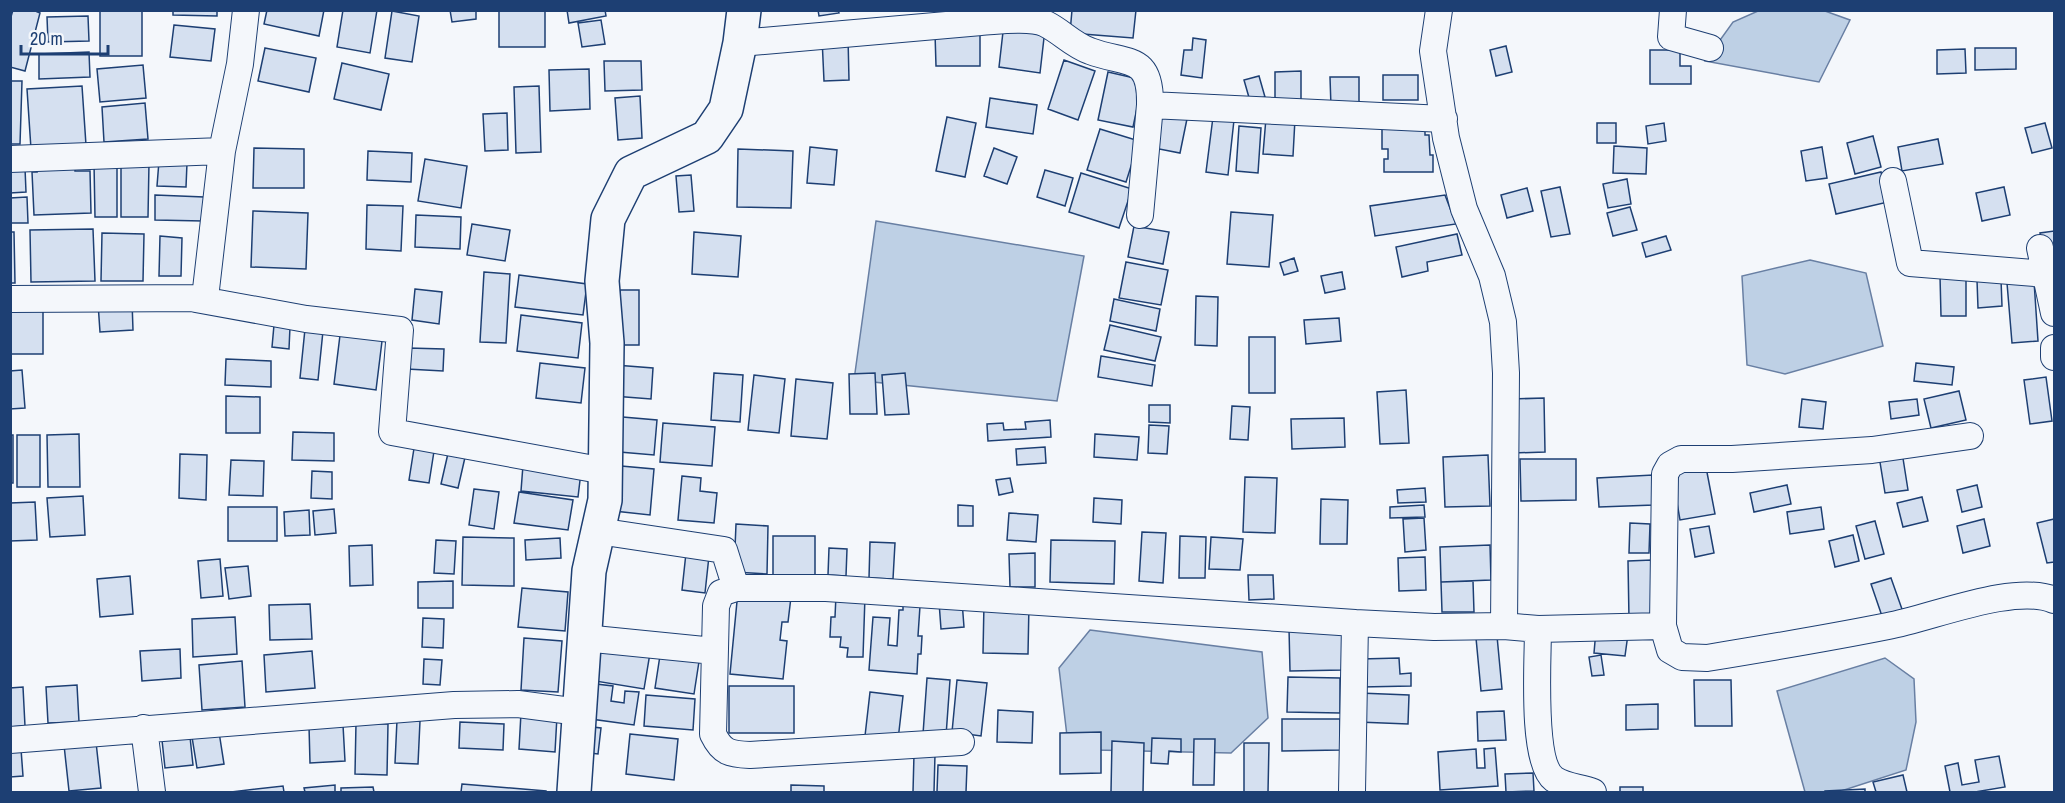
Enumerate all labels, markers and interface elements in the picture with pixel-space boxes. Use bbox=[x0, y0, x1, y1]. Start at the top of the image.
scale bar bbox=[21, 18, 108, 56]
text: 20 m bbox=[30, 26, 63, 51]

